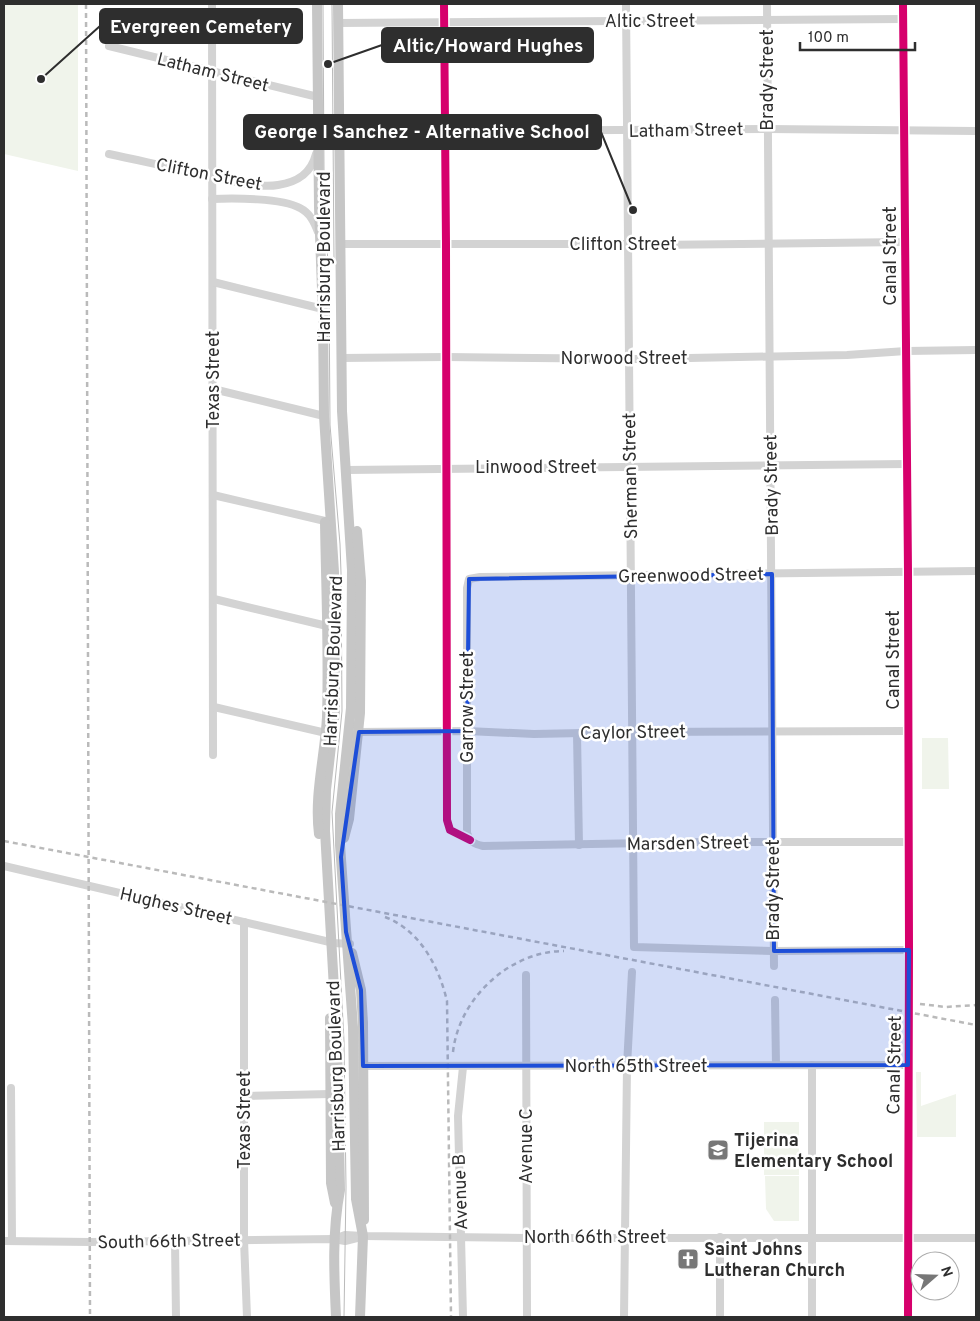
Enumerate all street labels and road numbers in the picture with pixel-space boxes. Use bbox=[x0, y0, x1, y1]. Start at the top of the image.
street label: Altic Street bbox=[605, 11, 695, 34]
street label: Brady Street bbox=[757, 29, 780, 131]
street label: Latham Street bbox=[154, 48, 271, 98]
street label: Latham Street bbox=[628, 119, 744, 144]
street label: Clifton Street bbox=[154, 154, 264, 197]
street label: Harrisburg Boulevard bbox=[314, 171, 337, 343]
street label: Canal Street bbox=[880, 206, 903, 306]
street label: Clifton Street bbox=[569, 234, 677, 257]
street label: Texas Street bbox=[203, 331, 226, 429]
street label: Norwood Street bbox=[560, 348, 688, 371]
street label: Sherman Street bbox=[619, 412, 644, 540]
street label: Brady Street bbox=[760, 434, 785, 536]
street label: Linwood Street bbox=[475, 457, 597, 480]
street label: Greenwood Street bbox=[618, 564, 764, 589]
street label: Harrisburg Boulevard bbox=[320, 575, 349, 747]
street label: Canal Street bbox=[883, 610, 906, 710]
street label: Garrow Street bbox=[457, 651, 480, 763]
street label: Caylor Street bbox=[580, 721, 686, 746]
street label: Marsden Street bbox=[627, 832, 750, 857]
street label: Brady Street bbox=[763, 839, 786, 941]
street label: Hughes Street bbox=[117, 883, 234, 932]
street label: Harrisburg Boulevard bbox=[323, 980, 352, 1152]
street label: Canal Street bbox=[883, 1015, 908, 1115]
street label: North 65th Street bbox=[564, 1056, 708, 1079]
street label: Texas Street bbox=[234, 1071, 257, 1169]
street label: Avenue C bbox=[516, 1108, 539, 1184]
street label: Avenue B bbox=[449, 1153, 474, 1230]
street label: North 66th Street bbox=[524, 1227, 666, 1250]
street label: South 66th Street bbox=[97, 1230, 241, 1255]

